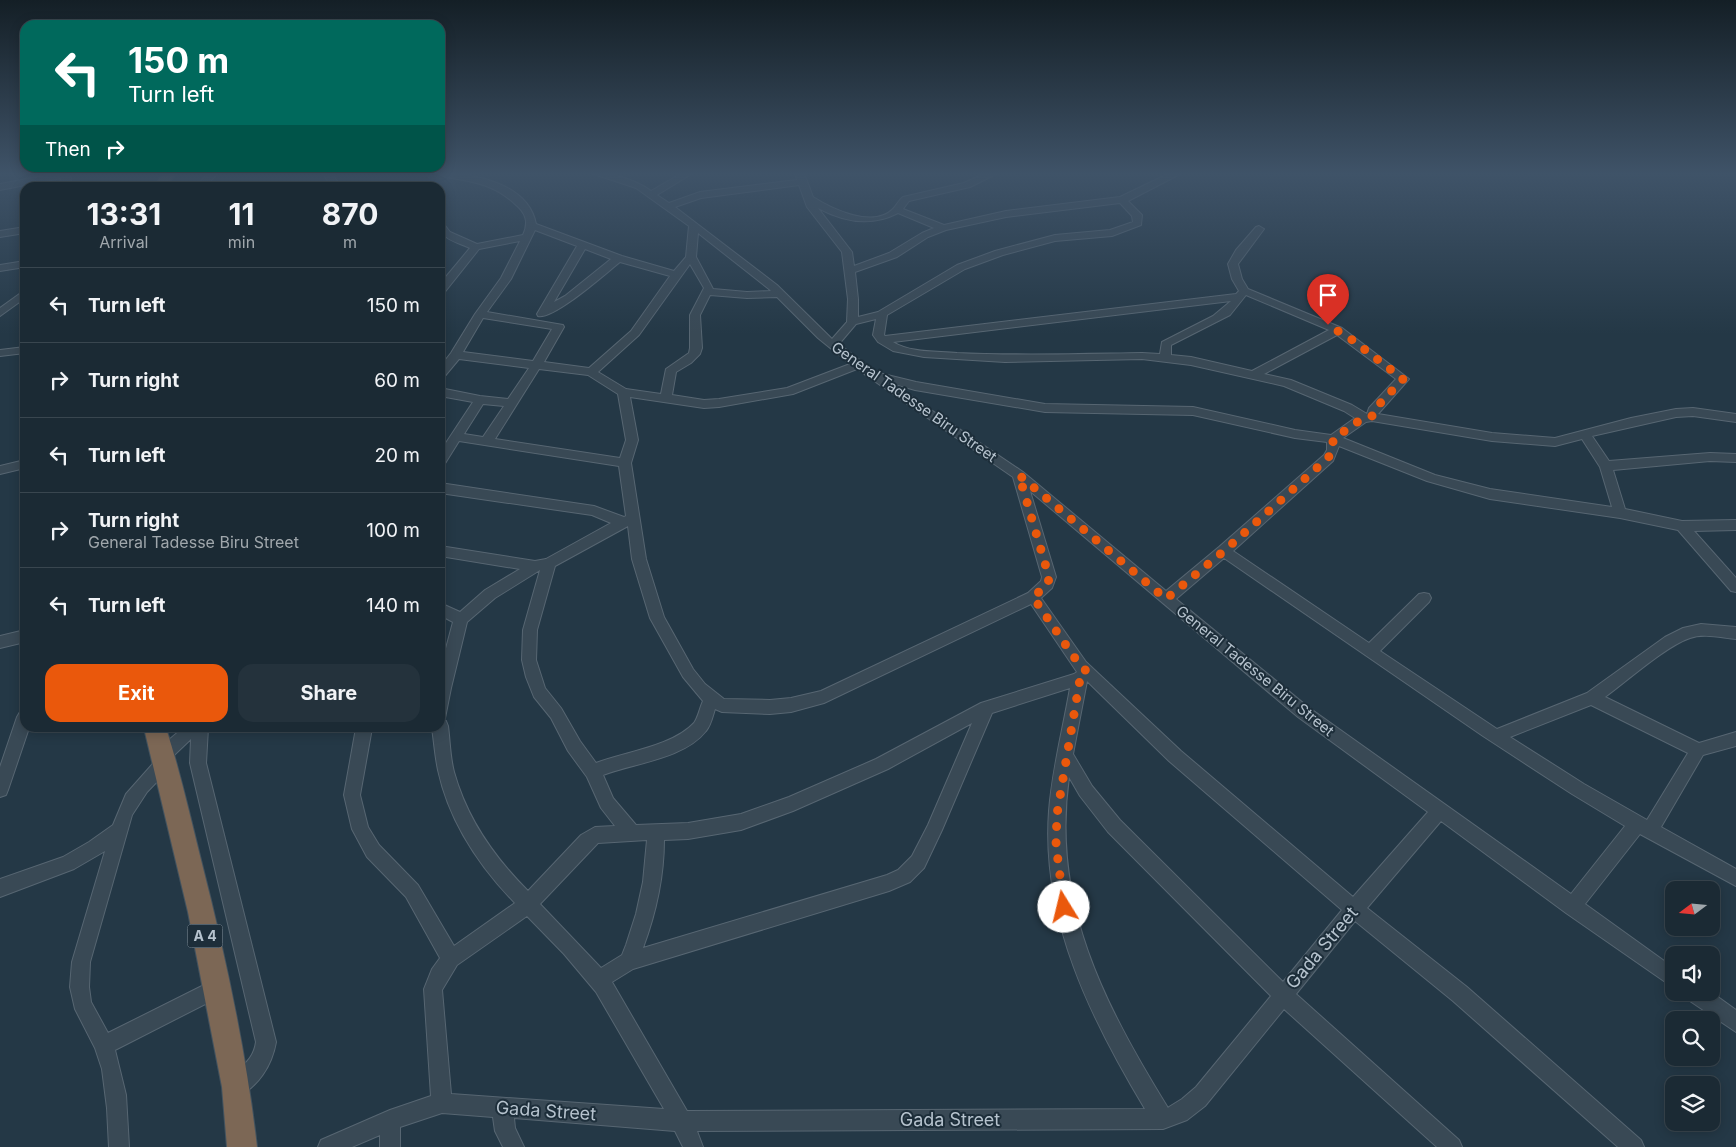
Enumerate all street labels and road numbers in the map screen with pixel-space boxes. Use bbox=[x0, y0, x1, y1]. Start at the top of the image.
street label: General Tadesse Biru Street bbox=[828, 337, 1001, 466]
street label: General Tadesse Biru Street bbox=[1173, 601, 1338, 740]
street label: Gada Street bbox=[1281, 902, 1362, 993]
road number: A 4 bbox=[188, 924, 222, 948]
street label: Gada Street bbox=[495, 1097, 597, 1124]
street label: Gada Street bbox=[900, 1109, 1000, 1130]

